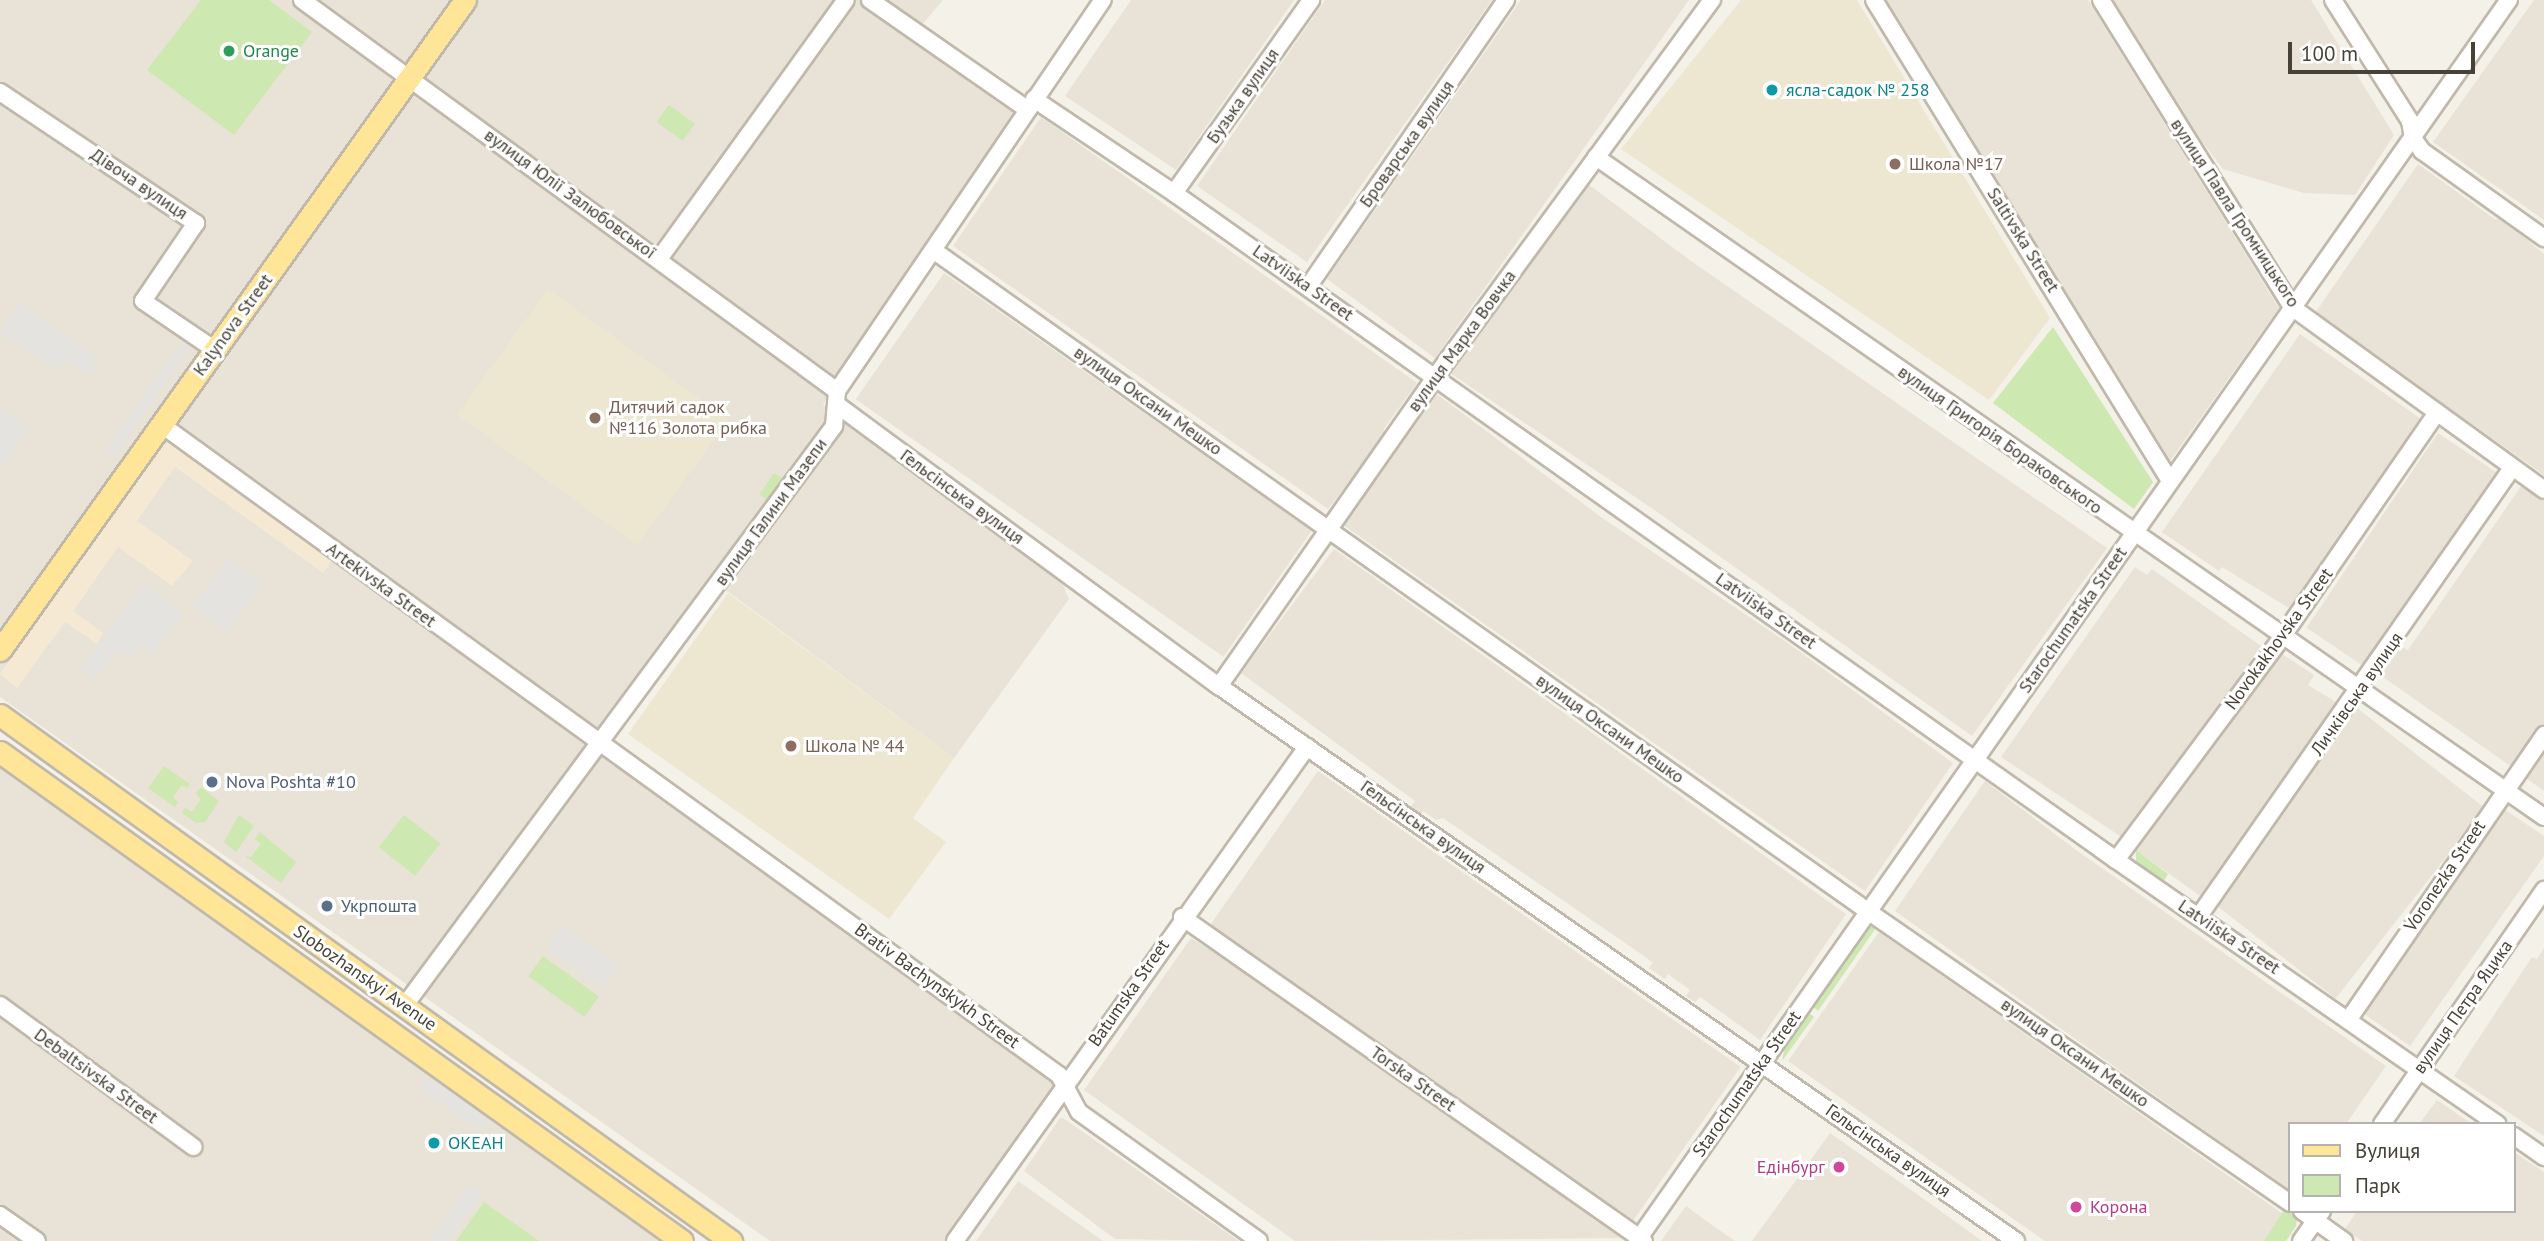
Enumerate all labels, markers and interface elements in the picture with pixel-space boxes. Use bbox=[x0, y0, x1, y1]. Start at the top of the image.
scale bar bbox=[2292, 28, 2479, 72]
place label: Orange bbox=[243, 40, 299, 62]
text: 100 m bbox=[2301, 40, 2358, 67]
marker: Orange bbox=[221, 43, 237, 59]
street label: Бузька вулиця bbox=[1202, 44, 1284, 148]
street label: Броварська вулиця bbox=[1355, 76, 1459, 212]
place label: ясла-садок № 258 bbox=[1786, 79, 1930, 101]
marker: ясла-садок № 258 bbox=[1764, 82, 1780, 98]
street label: вулиця Павла Громницького bbox=[2166, 115, 2304, 311]
street label: вулиця Юлії Залюбовської bbox=[480, 124, 660, 264]
street label: Дівоча вулиця bbox=[86, 144, 192, 224]
place label: Школа №17 bbox=[1909, 153, 2004, 175]
marker: Школа №17 bbox=[1887, 156, 1903, 172]
street label: Saltivska Street bbox=[1982, 184, 2064, 296]
street label: Latviiska Street bbox=[1248, 240, 1358, 326]
street label: вулиця Марка Вовчка bbox=[1403, 266, 1521, 416]
street label: Kalynova Street bbox=[189, 270, 277, 380]
street label: вулиця Оксани Мешко bbox=[1070, 342, 1226, 460]
street label: вулиця Григорія Бораковського bbox=[1894, 361, 2106, 519]
place label: Дитячий садок №116 Золота рибка bbox=[609, 397, 767, 440]
marker: Дитячий садок №116 Золота рибка bbox=[587, 410, 603, 426]
street label: вулиця Галини Мазепи bbox=[710, 434, 832, 590]
street label: Гельсінська вулиця bbox=[896, 445, 1028, 549]
street label: Artekivska Street bbox=[322, 538, 440, 632]
street label: Starochumatska Street bbox=[2014, 543, 2132, 697]
street label: Novokakhovska Street bbox=[2220, 564, 2338, 714]
street label: Latviiska Street bbox=[1711, 568, 1821, 654]
street label: Личківська вулиця bbox=[2306, 628, 2408, 760]
street label: вулиця Оксани Мешко bbox=[1532, 670, 1688, 788]
place label: Школа № 44 bbox=[805, 735, 904, 757]
marker: Школа № 44 bbox=[783, 738, 799, 754]
place label: Nova Poshta #10 bbox=[226, 771, 356, 793]
marker: Nova Poshta #10 bbox=[204, 774, 220, 790]
street label: Гельсінська вулиця bbox=[1356, 776, 1490, 878]
street label: Voronezka Street bbox=[2400, 816, 2490, 936]
place label: Укрпошта bbox=[341, 895, 417, 917]
street label: Latviiska Street bbox=[2174, 895, 2284, 979]
marker: Укрпошта bbox=[319, 898, 335, 914]
street label: Brativ Bachynskykh Street bbox=[850, 919, 1024, 1053]
street label: Slobozhanskyi Avenue bbox=[289, 920, 441, 1036]
street label: Batumska Street bbox=[1084, 935, 1174, 1051]
street label: вулиця Петра Яцика bbox=[2409, 936, 2517, 1078]
street label: вулиця Оксани Мешко bbox=[1997, 994, 2153, 1112]
street label: Starochumatska Street bbox=[1688, 1007, 1806, 1161]
street label: Debaltsivska Street bbox=[30, 1024, 162, 1128]
street label: Torska Street bbox=[1366, 1042, 1460, 1116]
street label: Гельсінська вулиця bbox=[1821, 1100, 1955, 1202]
legend bbox=[2288, 1122, 2516, 1213]
place label: ОКЕАН bbox=[448, 1132, 504, 1154]
marker: ОКЕАН bbox=[426, 1135, 442, 1151]
text: Вулиця bbox=[2355, 1137, 2420, 1164]
place label: Едінбург bbox=[1757, 1156, 1825, 1178]
marker: Едінбург bbox=[1831, 1159, 1847, 1175]
text: Парк bbox=[2355, 1172, 2401, 1199]
place label: Корона bbox=[2090, 1196, 2147, 1218]
marker: Корона bbox=[2068, 1199, 2084, 1215]

